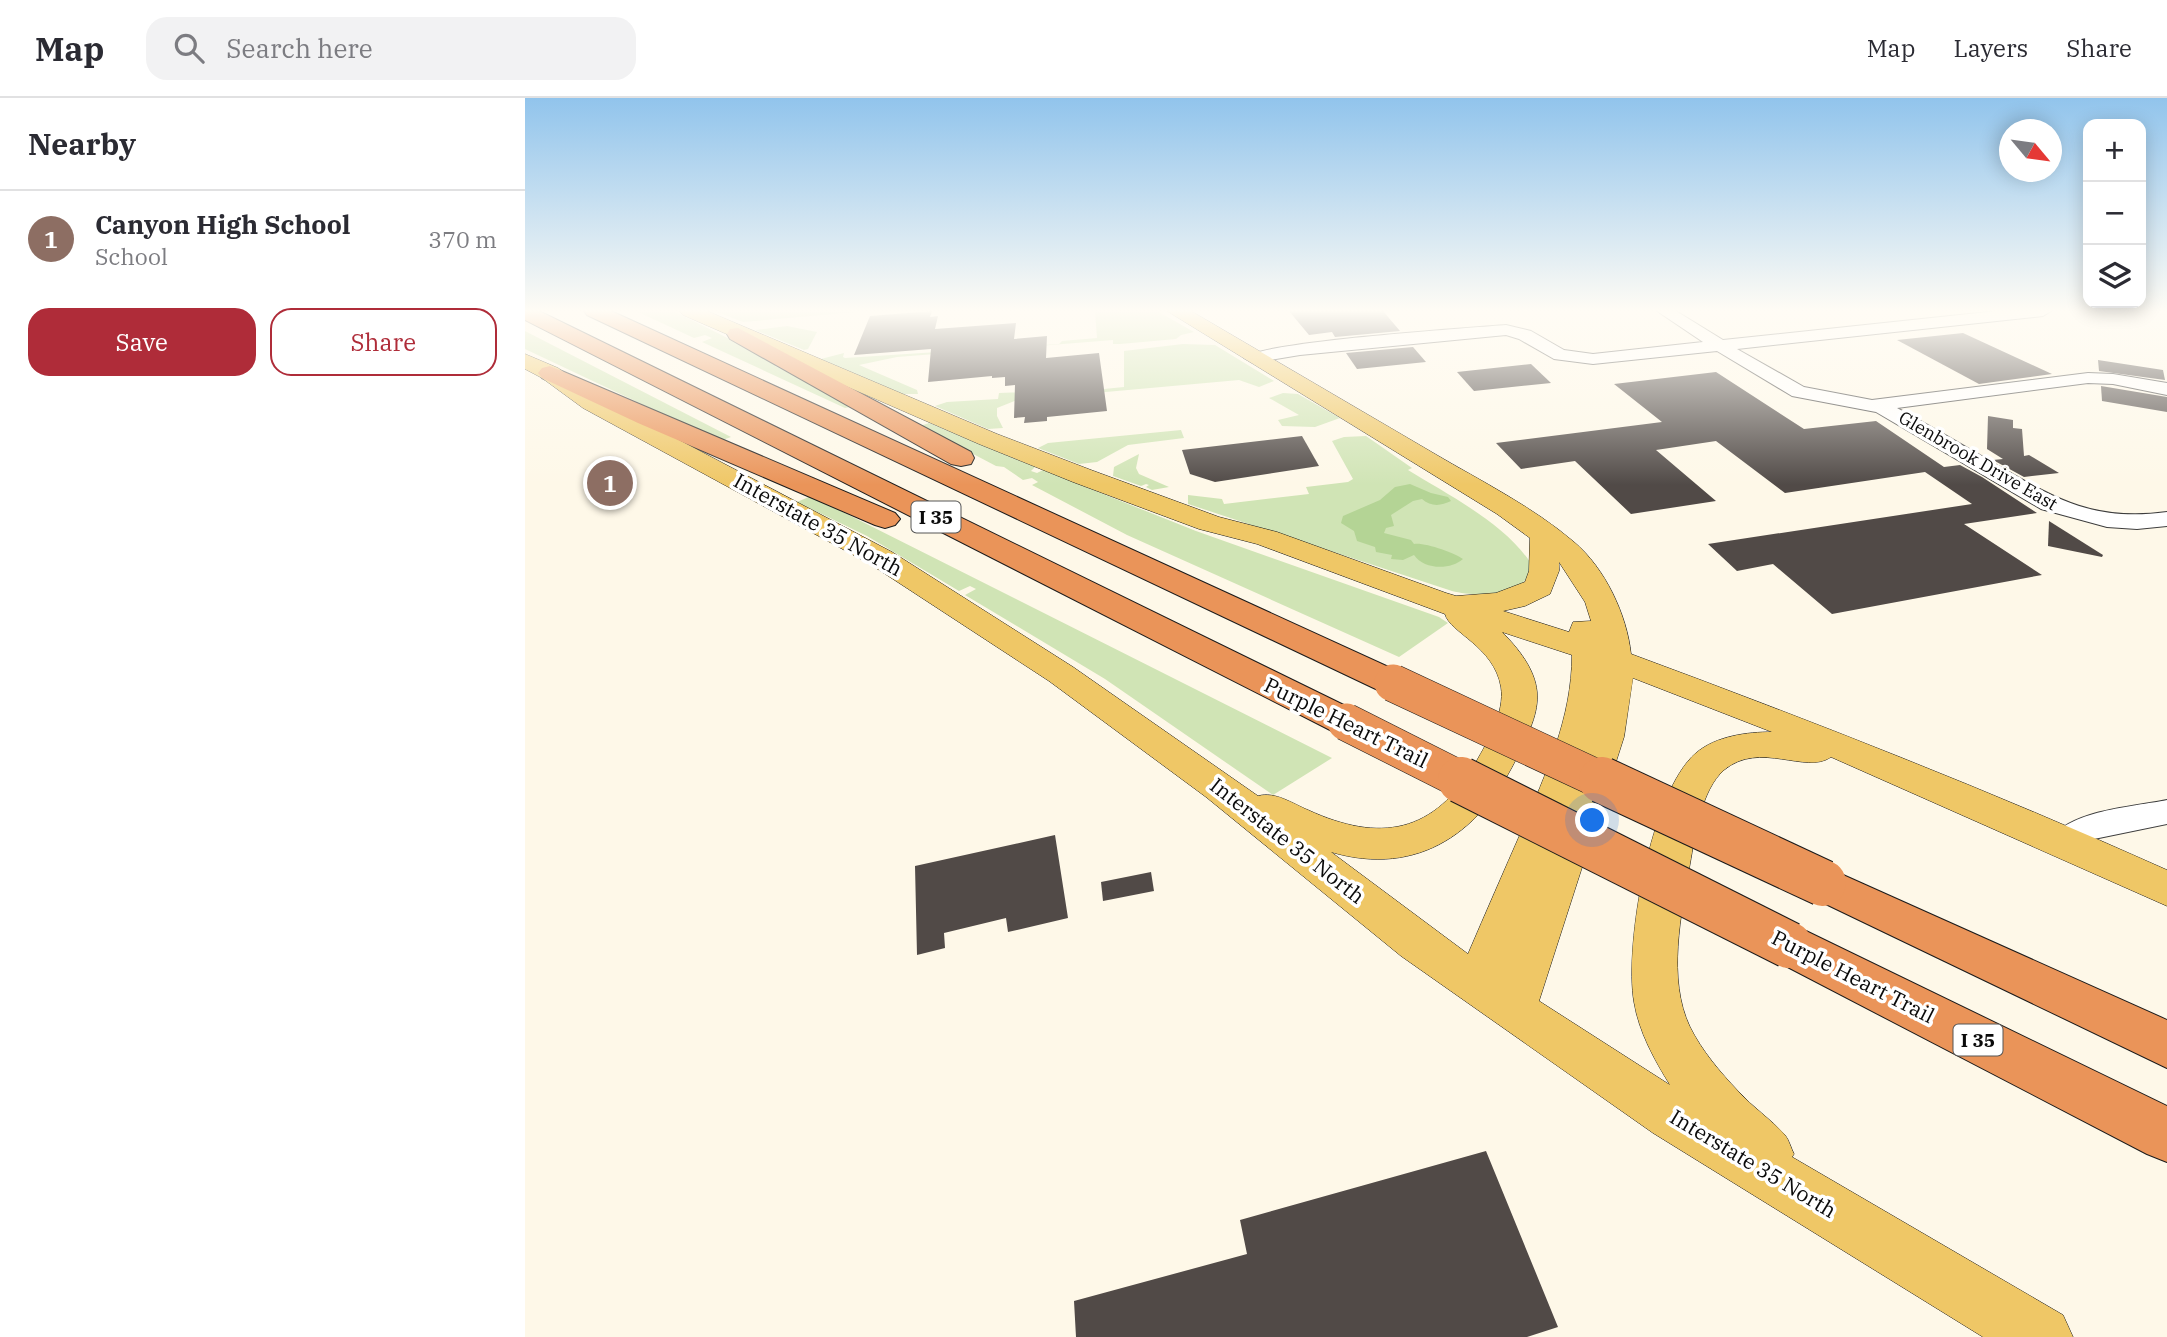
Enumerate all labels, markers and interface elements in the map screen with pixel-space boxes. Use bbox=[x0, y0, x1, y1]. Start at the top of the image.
search box bbox=[146, 17, 636, 80]
text: Map bbox=[35, 27, 104, 70]
icon: search bbox=[170, 29, 208, 67]
text: Search here bbox=[226, 31, 373, 65]
text: Map bbox=[1867, 32, 1915, 64]
text: Layers bbox=[1953, 32, 2028, 64]
text: Share bbox=[2066, 32, 2132, 64]
north arrow bbox=[1999, 119, 2062, 182]
map controls bbox=[2083, 119, 2146, 308]
button: + bbox=[2083, 119, 2146, 182]
text: Nearby bbox=[28, 124, 136, 163]
button: − bbox=[2083, 182, 2146, 245]
text: Canyon High School bbox=[95, 207, 350, 241]
text: 1 bbox=[44, 224, 58, 254]
text: 370 m bbox=[428, 224, 497, 254]
text: School bbox=[95, 241, 168, 271]
button: layers bbox=[2083, 245, 2146, 308]
button: Save bbox=[28, 308, 256, 376]
button: Share bbox=[270, 308, 497, 376]
street label: Glenbrook Drive East bbox=[1895, 406, 2062, 515]
pin: 1 bbox=[587, 457, 633, 509]
street label: Interstate 35 North bbox=[729, 466, 908, 582]
road number: I 35 bbox=[911, 502, 961, 532]
street label: Purple Heart Trail bbox=[1260, 670, 1433, 774]
street label: Interstate 35 North bbox=[1204, 771, 1371, 909]
your location bbox=[1575, 803, 1609, 837]
street label: Purple Heart Trail bbox=[1767, 923, 1940, 1029]
road number: I 35 bbox=[1953, 1024, 2003, 1056]
street label: Interstate 35 North bbox=[1665, 1102, 1842, 1224]

